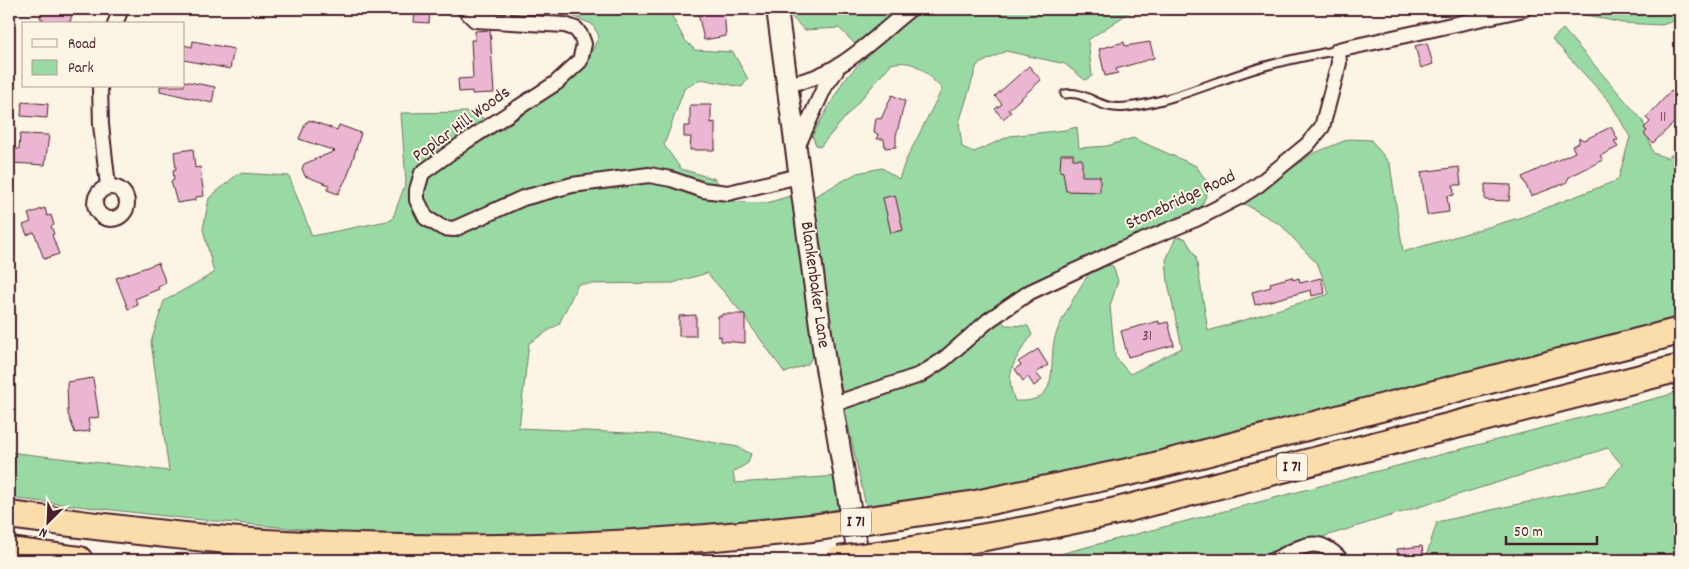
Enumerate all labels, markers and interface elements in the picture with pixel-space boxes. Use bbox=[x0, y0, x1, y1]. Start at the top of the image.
legend bbox=[22, 22, 185, 88]
text: Road bbox=[68, 34, 96, 56]
text: Park bbox=[68, 58, 94, 80]
street label: Poplar Hill Woods bbox=[408, 81, 516, 169]
house number: 11 bbox=[1660, 107, 1666, 129]
street label: Stonebridge Road bbox=[1122, 165, 1240, 237]
street label: Blankenbaker Lane bbox=[793, 220, 835, 350]
house number: 31 bbox=[1142, 326, 1152, 348]
road number: I 71 bbox=[1277, 454, 1307, 481]
north arrow bbox=[22, 496, 72, 546]
road number: I 71 bbox=[841, 508, 871, 536]
scale bar bbox=[1506, 514, 1598, 546]
text: N bbox=[36, 521, 51, 543]
text: 50 m bbox=[1514, 522, 1543, 544]

